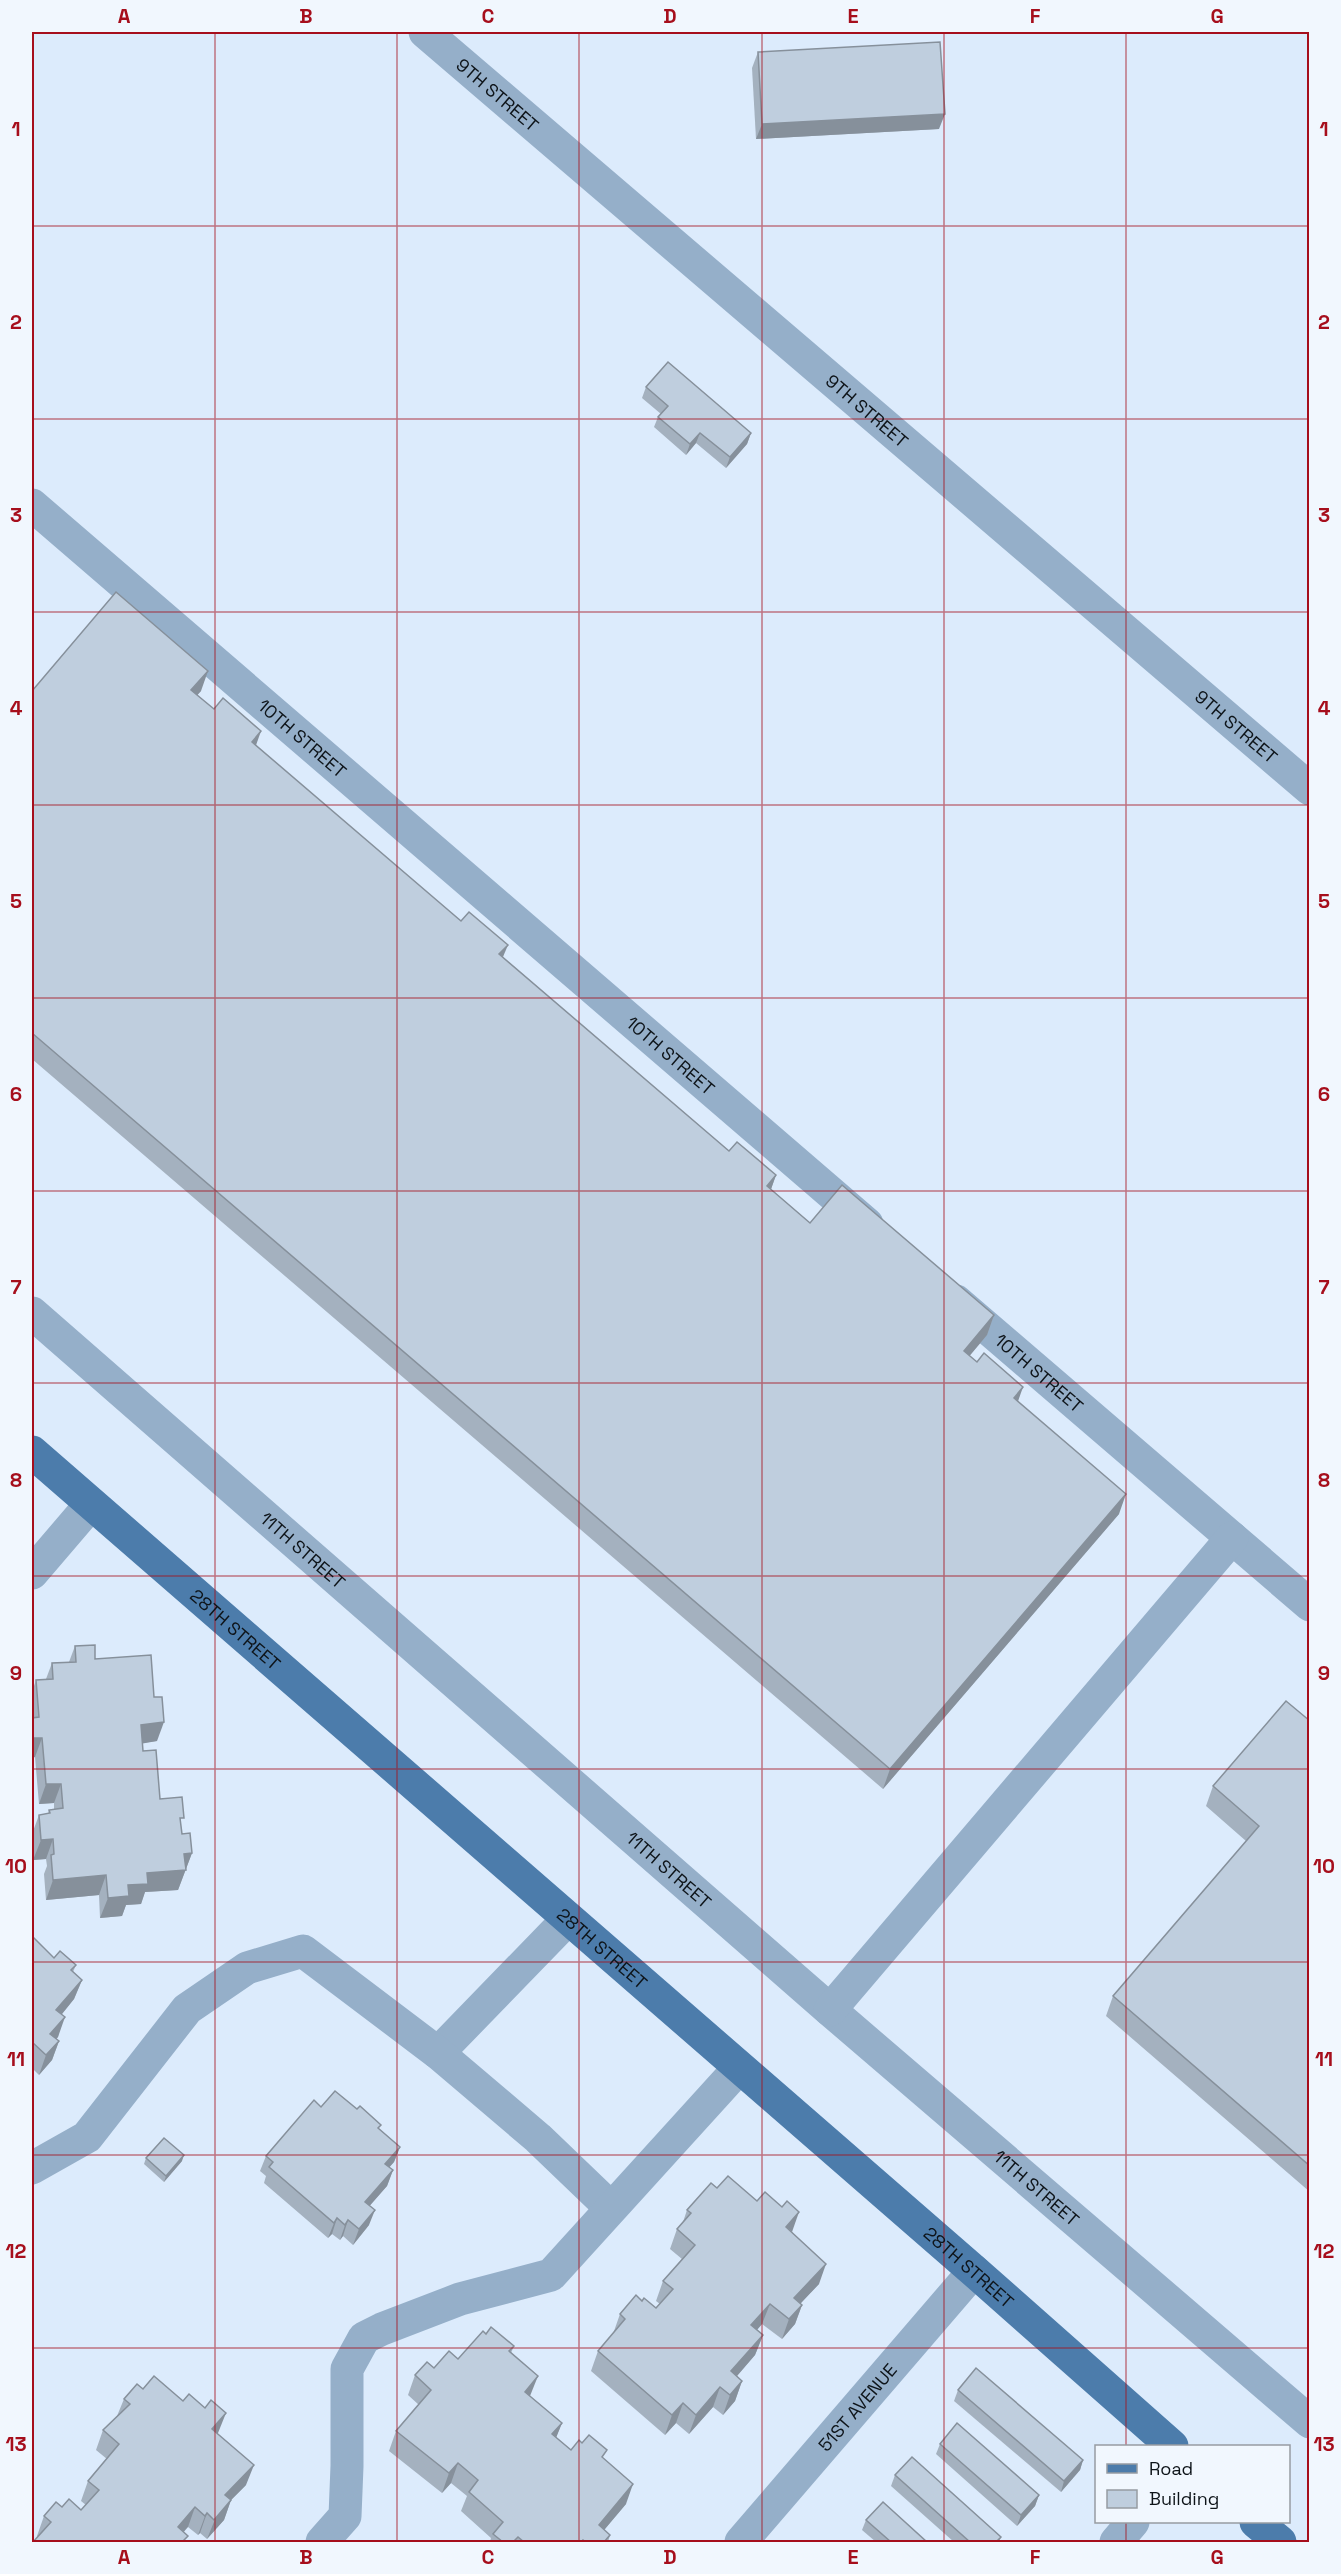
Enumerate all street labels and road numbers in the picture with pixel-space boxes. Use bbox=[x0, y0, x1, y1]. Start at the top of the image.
street label: 9TH STREET bbox=[452, 53, 544, 136]
street label: 9TH STREET bbox=[821, 369, 914, 452]
street label: 9TH STREET bbox=[1191, 685, 1283, 768]
street label: 10TH STREET bbox=[254, 694, 352, 783]
street label: 10TH STREET bbox=[622, 1011, 720, 1100]
street label: 10TH STREET bbox=[990, 1328, 1089, 1417]
street label: 11TH STREET bbox=[256, 1506, 351, 1593]
street label: 28TH STREET bbox=[186, 1584, 286, 1675]
street label: 11TH STREET bbox=[622, 1826, 717, 1913]
street label: 28TH STREET bbox=[553, 1902, 653, 1994]
street label: 11TH STREET bbox=[989, 2144, 1085, 2231]
street label: 28TH STREET bbox=[919, 2221, 1019, 2313]
street label: 51ST AVENUE bbox=[813, 2358, 901, 2456]

